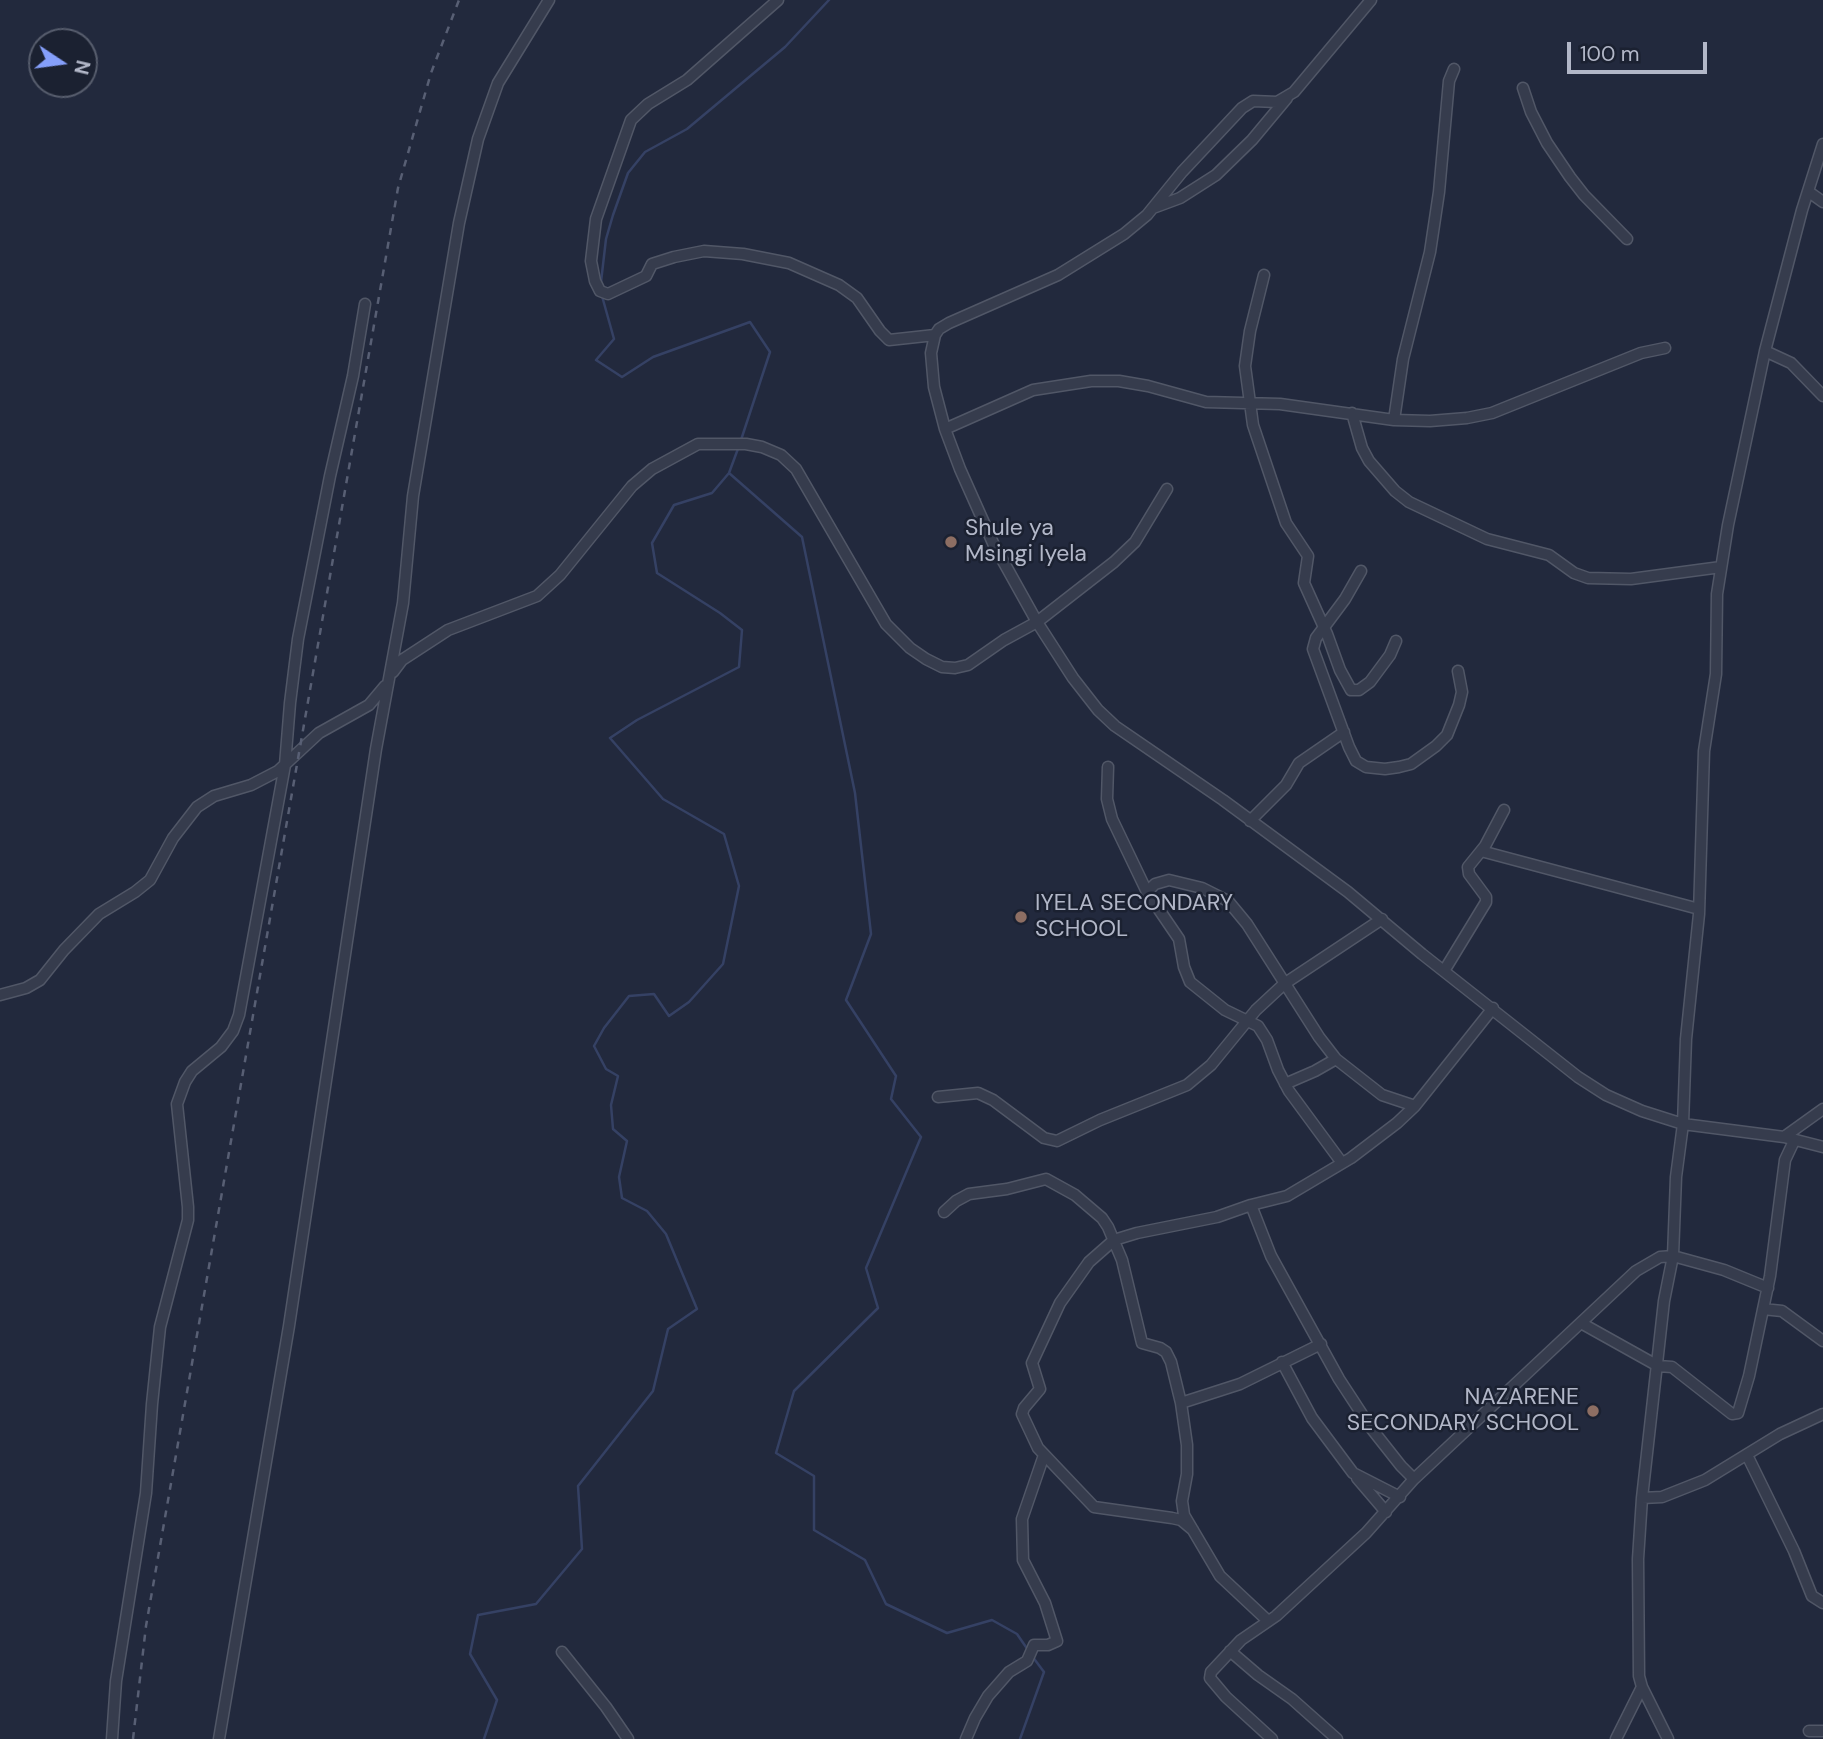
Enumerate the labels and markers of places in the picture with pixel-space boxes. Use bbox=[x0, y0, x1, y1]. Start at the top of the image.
place label: Shule ya Msingi Iyela bbox=[965, 515, 1087, 569]
marker: Shule ya Msingi Iyela bbox=[943, 534, 959, 550]
place label: IYELA SECONDARY SCHOOL bbox=[1035, 890, 1233, 944]
marker: IYELA SECONDARY SCHOOL bbox=[1013, 909, 1029, 925]
place label: NAZARENE SECONDARY SCHOOL bbox=[1347, 1384, 1579, 1438]
marker: NAZARENE SECONDARY SCHOOL bbox=[1585, 1403, 1601, 1419]

